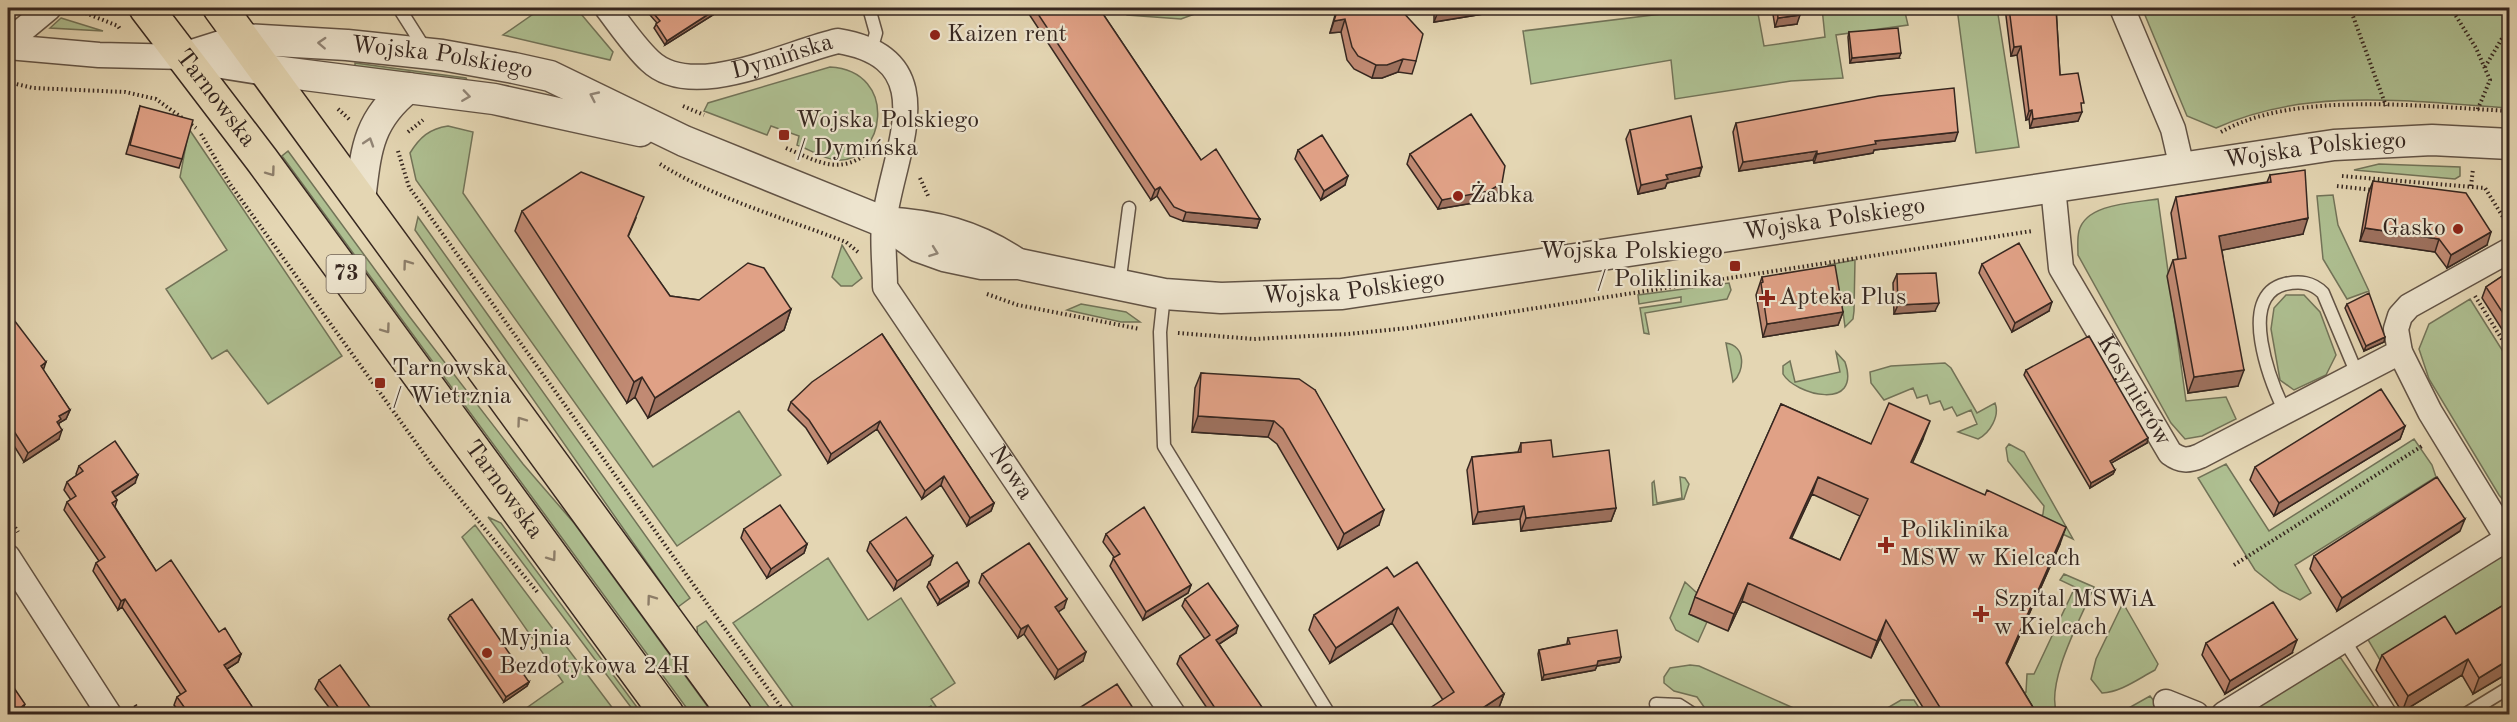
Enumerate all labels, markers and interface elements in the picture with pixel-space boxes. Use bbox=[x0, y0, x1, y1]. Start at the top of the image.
place label: Kaizen rent bbox=[947, 23, 1067, 47]
marker: Kaizen rent bbox=[928, 28, 942, 42]
street label: Dymińska bbox=[729, 31, 836, 84]
street label: Wojska Polskiego bbox=[350, 34, 535, 84]
one-way arrow bbox=[318, 36, 327, 49]
street label: Tarnowska bbox=[171, 45, 260, 152]
one-way arrow bbox=[461, 89, 470, 101]
one-way arrow bbox=[590, 91, 601, 103]
place label: Wojska Polskiego / Dymińska bbox=[796, 109, 979, 161]
marker: Wojska Polskiego / Dymińska bbox=[777, 128, 791, 142]
street label: Wojska Polskiego bbox=[2223, 129, 2407, 173]
one-way arrow bbox=[362, 137, 374, 148]
one-way arrow bbox=[264, 165, 275, 176]
place label: Żabka bbox=[1470, 181, 1534, 208]
marker: Żabka bbox=[1451, 189, 1465, 203]
street label: Wojska Polskiego bbox=[1742, 195, 1927, 245]
place label: Gasko bbox=[2382, 217, 2446, 241]
marker: Gasko bbox=[2451, 222, 2465, 236]
place label: Wojska Polskiego / Poliklinika bbox=[1540, 240, 1723, 292]
one-way arrow bbox=[928, 244, 939, 257]
road number: 73 bbox=[326, 255, 366, 293]
one-way arrow bbox=[403, 259, 414, 270]
marker: Wojska Polskiego / Poliklinika bbox=[1728, 259, 1742, 273]
street label: Wojska Polskiego bbox=[1262, 267, 1446, 309]
place label: Apteka Plus bbox=[1779, 286, 1906, 310]
marker: Apteka Plus bbox=[1760, 291, 1774, 305]
one-way arrow bbox=[379, 322, 390, 333]
street label: Kosynierów bbox=[2092, 331, 2175, 451]
place label: Tarnowska / Wietrznia bbox=[392, 357, 512, 409]
marker: Tarnowska / Wietrznia bbox=[373, 376, 387, 390]
one-way arrow bbox=[517, 417, 528, 428]
street label: Tarnowska bbox=[459, 436, 547, 544]
street label: Nowa bbox=[984, 441, 1037, 504]
place label: Poliklinika MSW w Kielcach bbox=[1900, 519, 2081, 571]
marker: Poliklinika MSW w Kielcach bbox=[1877, 536, 1895, 554]
one-way arrow bbox=[545, 550, 556, 561]
place label: Szpital MSWiA w Kielcach bbox=[1994, 588, 2156, 640]
one-way arrow bbox=[647, 595, 658, 606]
marker: Szpital MSWiA w Kielcach bbox=[1972, 605, 1990, 623]
place label: Myjnia Bezdotykowa 24H bbox=[499, 627, 690, 679]
marker: Myjnia Bezdotykowa 24H bbox=[480, 646, 494, 660]

